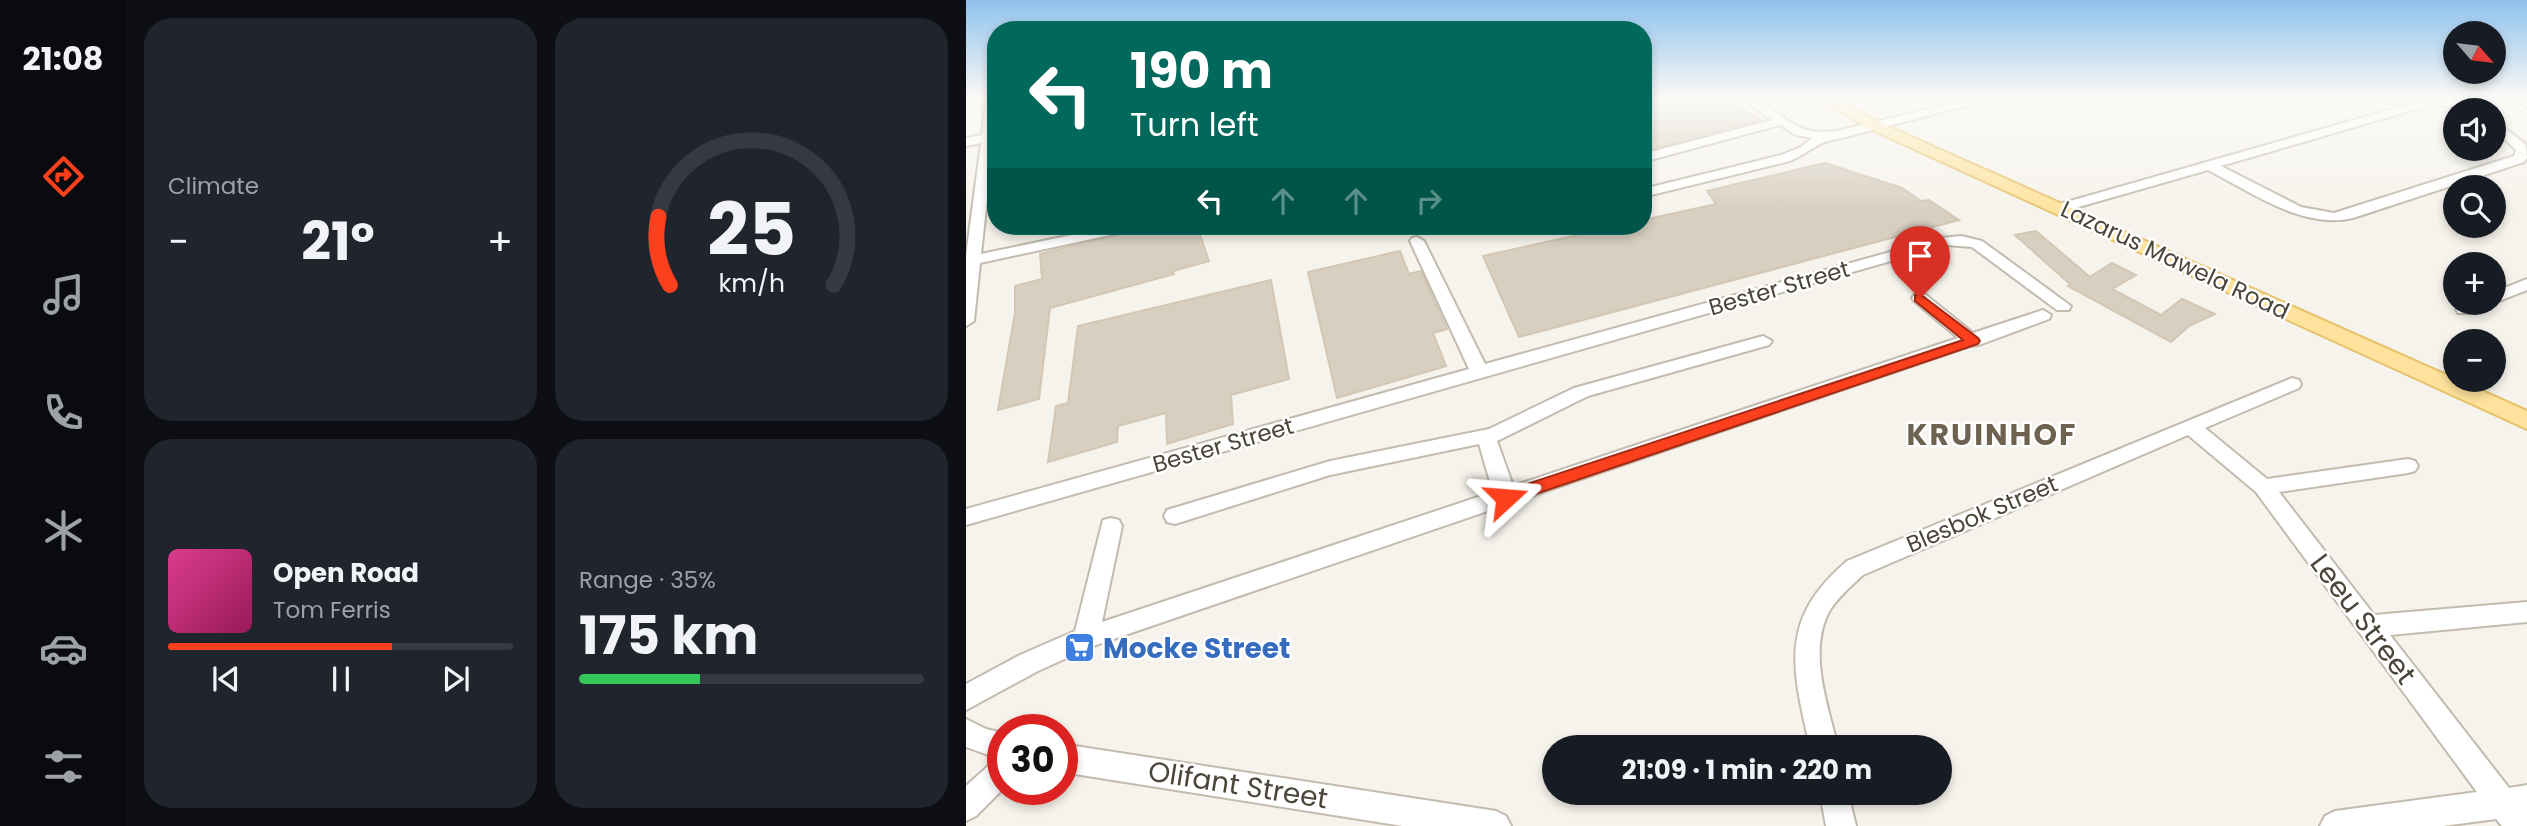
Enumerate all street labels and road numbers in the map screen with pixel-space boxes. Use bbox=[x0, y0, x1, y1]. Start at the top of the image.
street label: Lazarus Mawela Road bbox=[2056, 193, 2294, 327]
street label: Bester Street bbox=[1705, 253, 1853, 323]
street label: Bester Street bbox=[1149, 410, 1297, 480]
street label: Blesbok Street bbox=[1901, 468, 2063, 560]
street label: Leeu Street bbox=[2301, 546, 2425, 692]
street label: Olifant Street bbox=[1145, 752, 1331, 818]

